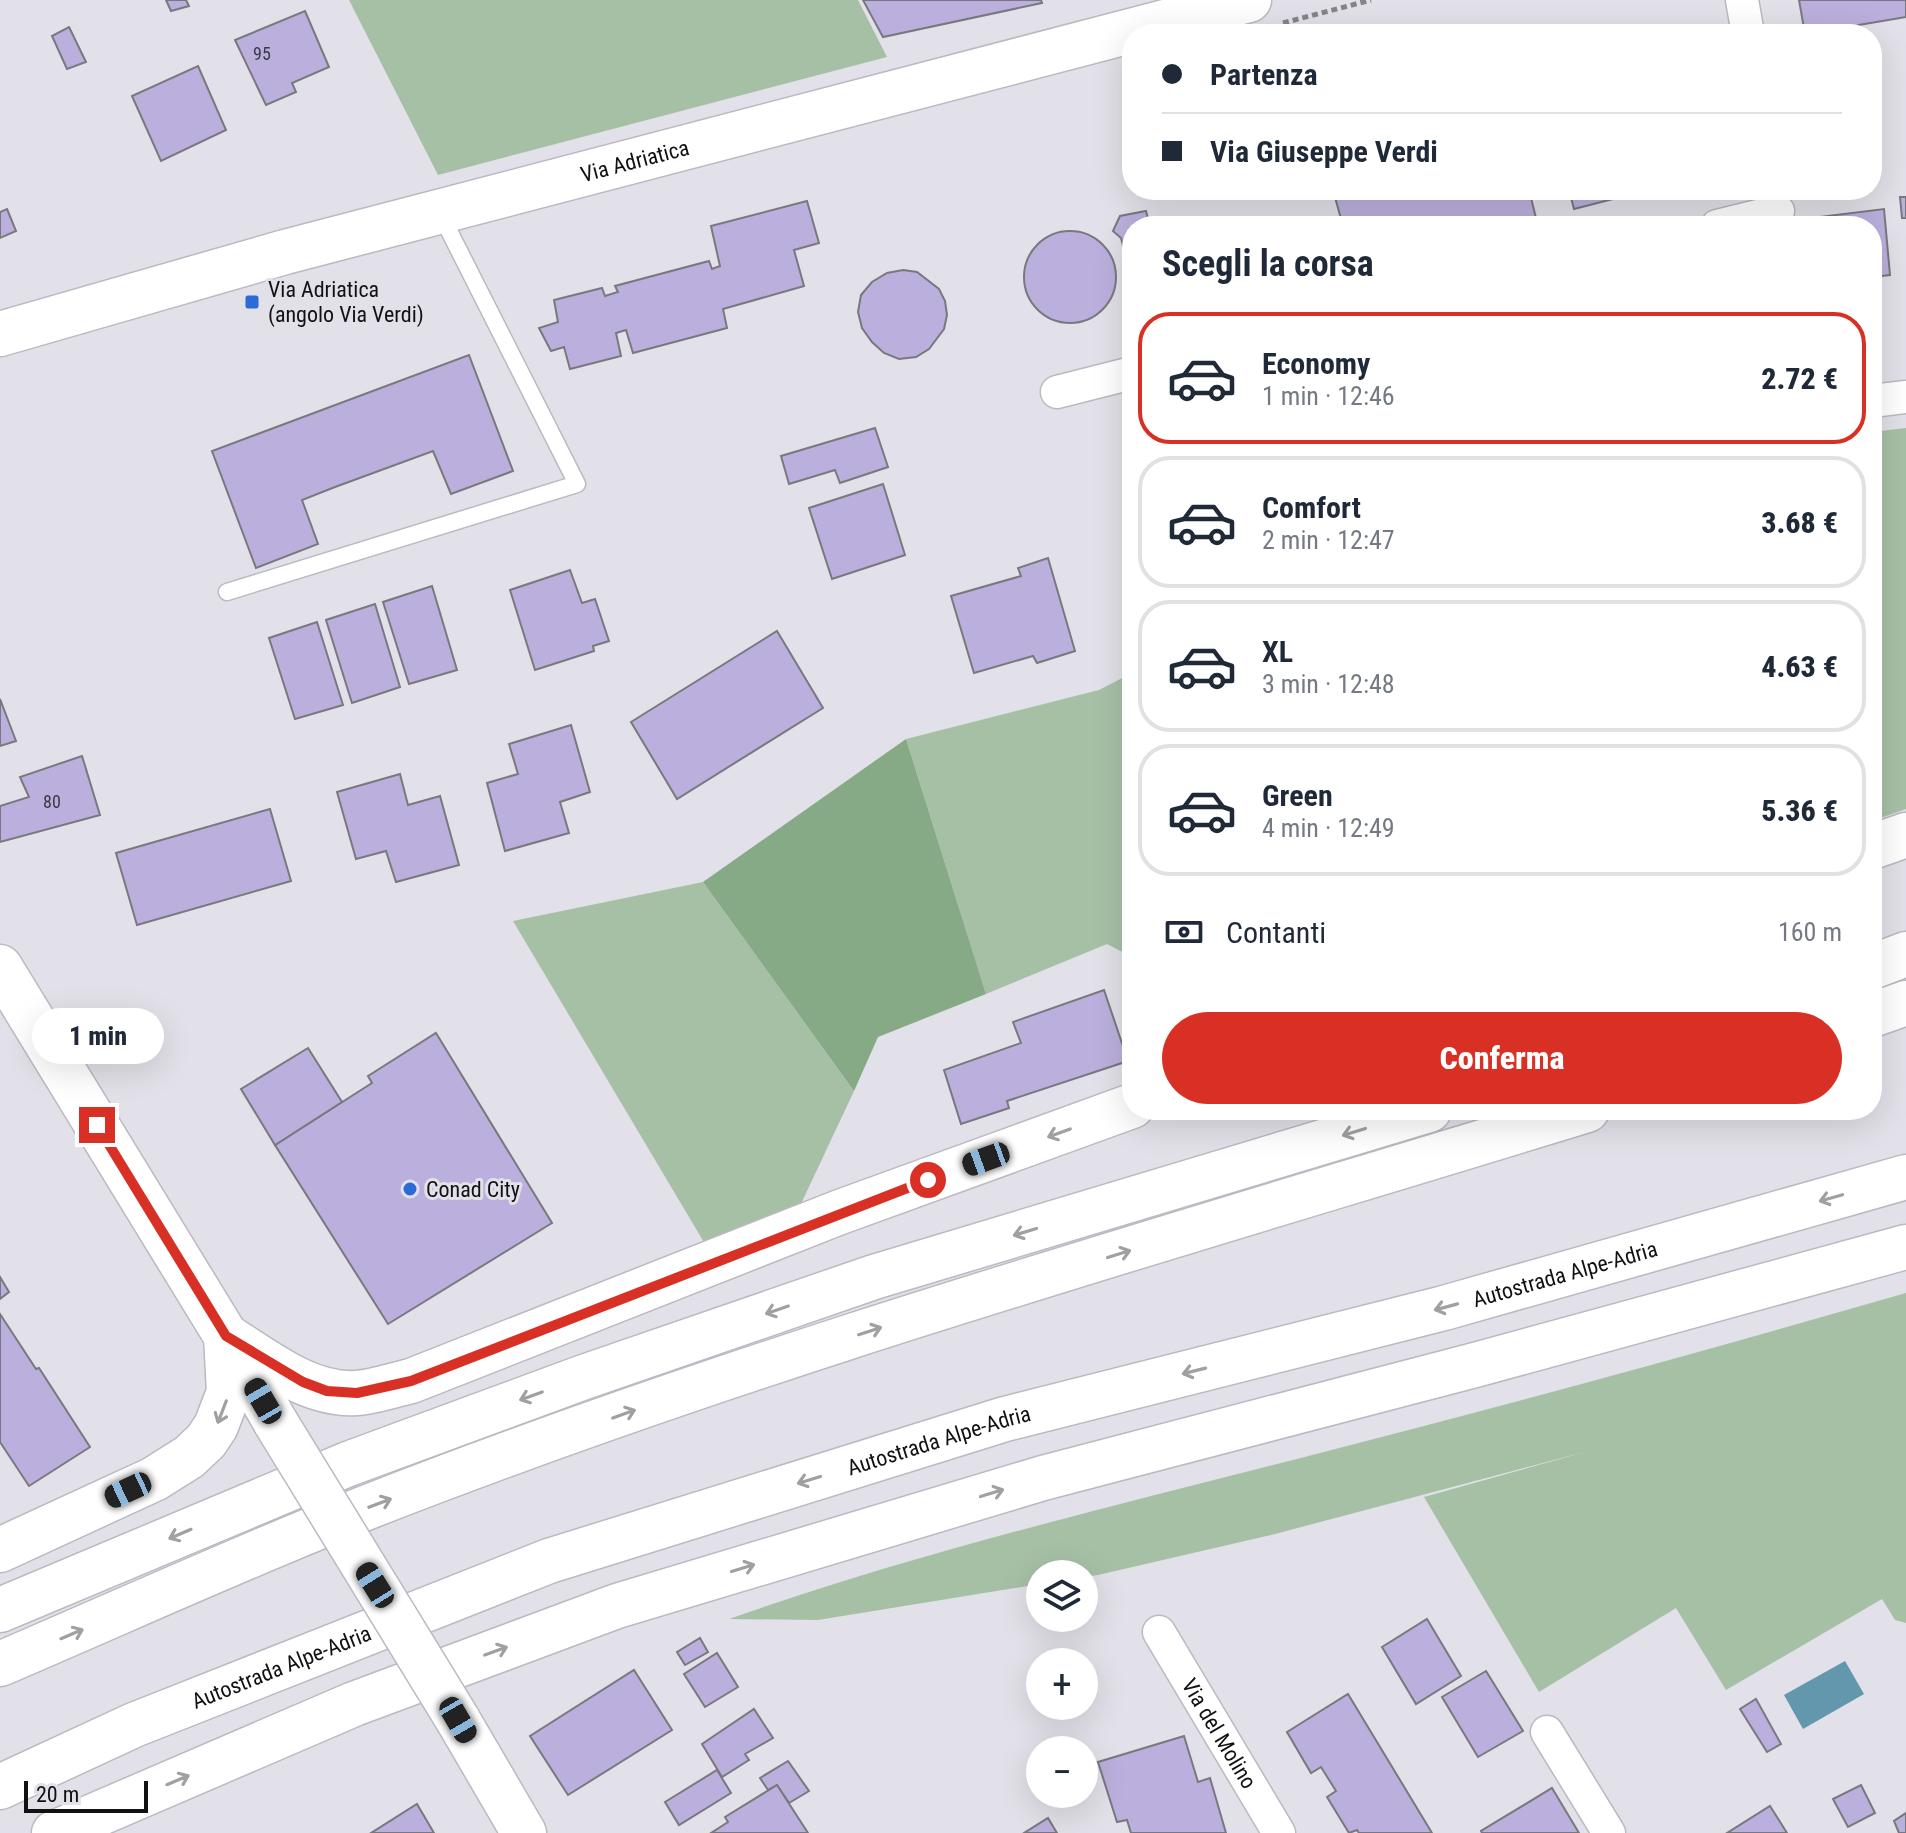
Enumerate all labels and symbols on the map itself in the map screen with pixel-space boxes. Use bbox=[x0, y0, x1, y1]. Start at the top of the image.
house number: 95 bbox=[253, 43, 271, 64]
street label: Via Adriatica bbox=[578, 134, 692, 187]
place label: Via Adriatica (angolo Via Verdi) bbox=[268, 277, 424, 328]
marker: Via Adriatica (angolo Via Verdi) bbox=[243, 293, 261, 311]
house number: 80 bbox=[43, 791, 61, 812]
callout: 1 min bbox=[31, 1009, 163, 1065]
route end bbox=[79, 1107, 115, 1143]
one-way arrow bbox=[1342, 1126, 1367, 1141]
one-way arrow bbox=[1047, 1127, 1072, 1141]
car bbox=[959, 1140, 1013, 1178]
route start bbox=[910, 1162, 946, 1198]
place label: Conad City bbox=[426, 1177, 520, 1202]
marker: Conad City bbox=[401, 1180, 419, 1198]
one-way arrow bbox=[1818, 1192, 1844, 1207]
one-way arrow bbox=[1012, 1225, 1038, 1240]
street label: Autostrada Alpe-Adria bbox=[1470, 1236, 1660, 1312]
one-way arrow bbox=[1105, 1246, 1131, 1261]
one-way arrow bbox=[1433, 1300, 1459, 1315]
one-way arrow bbox=[765, 1304, 790, 1319]
one-way arrow bbox=[858, 1323, 883, 1338]
one-way arrow bbox=[1182, 1365, 1207, 1380]
car bbox=[241, 1374, 285, 1428]
one-way arrow bbox=[520, 1390, 544, 1404]
one-way arrow bbox=[214, 1399, 228, 1424]
street label: Autostrada Alpe-Adria bbox=[844, 1401, 1033, 1480]
one-way arrow bbox=[611, 1406, 636, 1420]
car bbox=[101, 1469, 155, 1511]
one-way arrow bbox=[797, 1473, 823, 1488]
one-way arrow bbox=[978, 1485, 1004, 1500]
one-way arrow bbox=[367, 1495, 392, 1509]
one-way arrow bbox=[168, 1528, 193, 1543]
car bbox=[352, 1558, 398, 1612]
one-way arrow bbox=[729, 1560, 755, 1575]
street label: Autostrada Alpe-Adria bbox=[188, 1620, 375, 1713]
one-way arrow bbox=[59, 1625, 84, 1640]
one-way arrow bbox=[483, 1643, 508, 1657]
street label: Via del Molino bbox=[1177, 1674, 1262, 1793]
car bbox=[436, 1693, 480, 1747]
one-way arrow bbox=[165, 1771, 189, 1786]
scale bar bbox=[24, 1777, 148, 1813]

